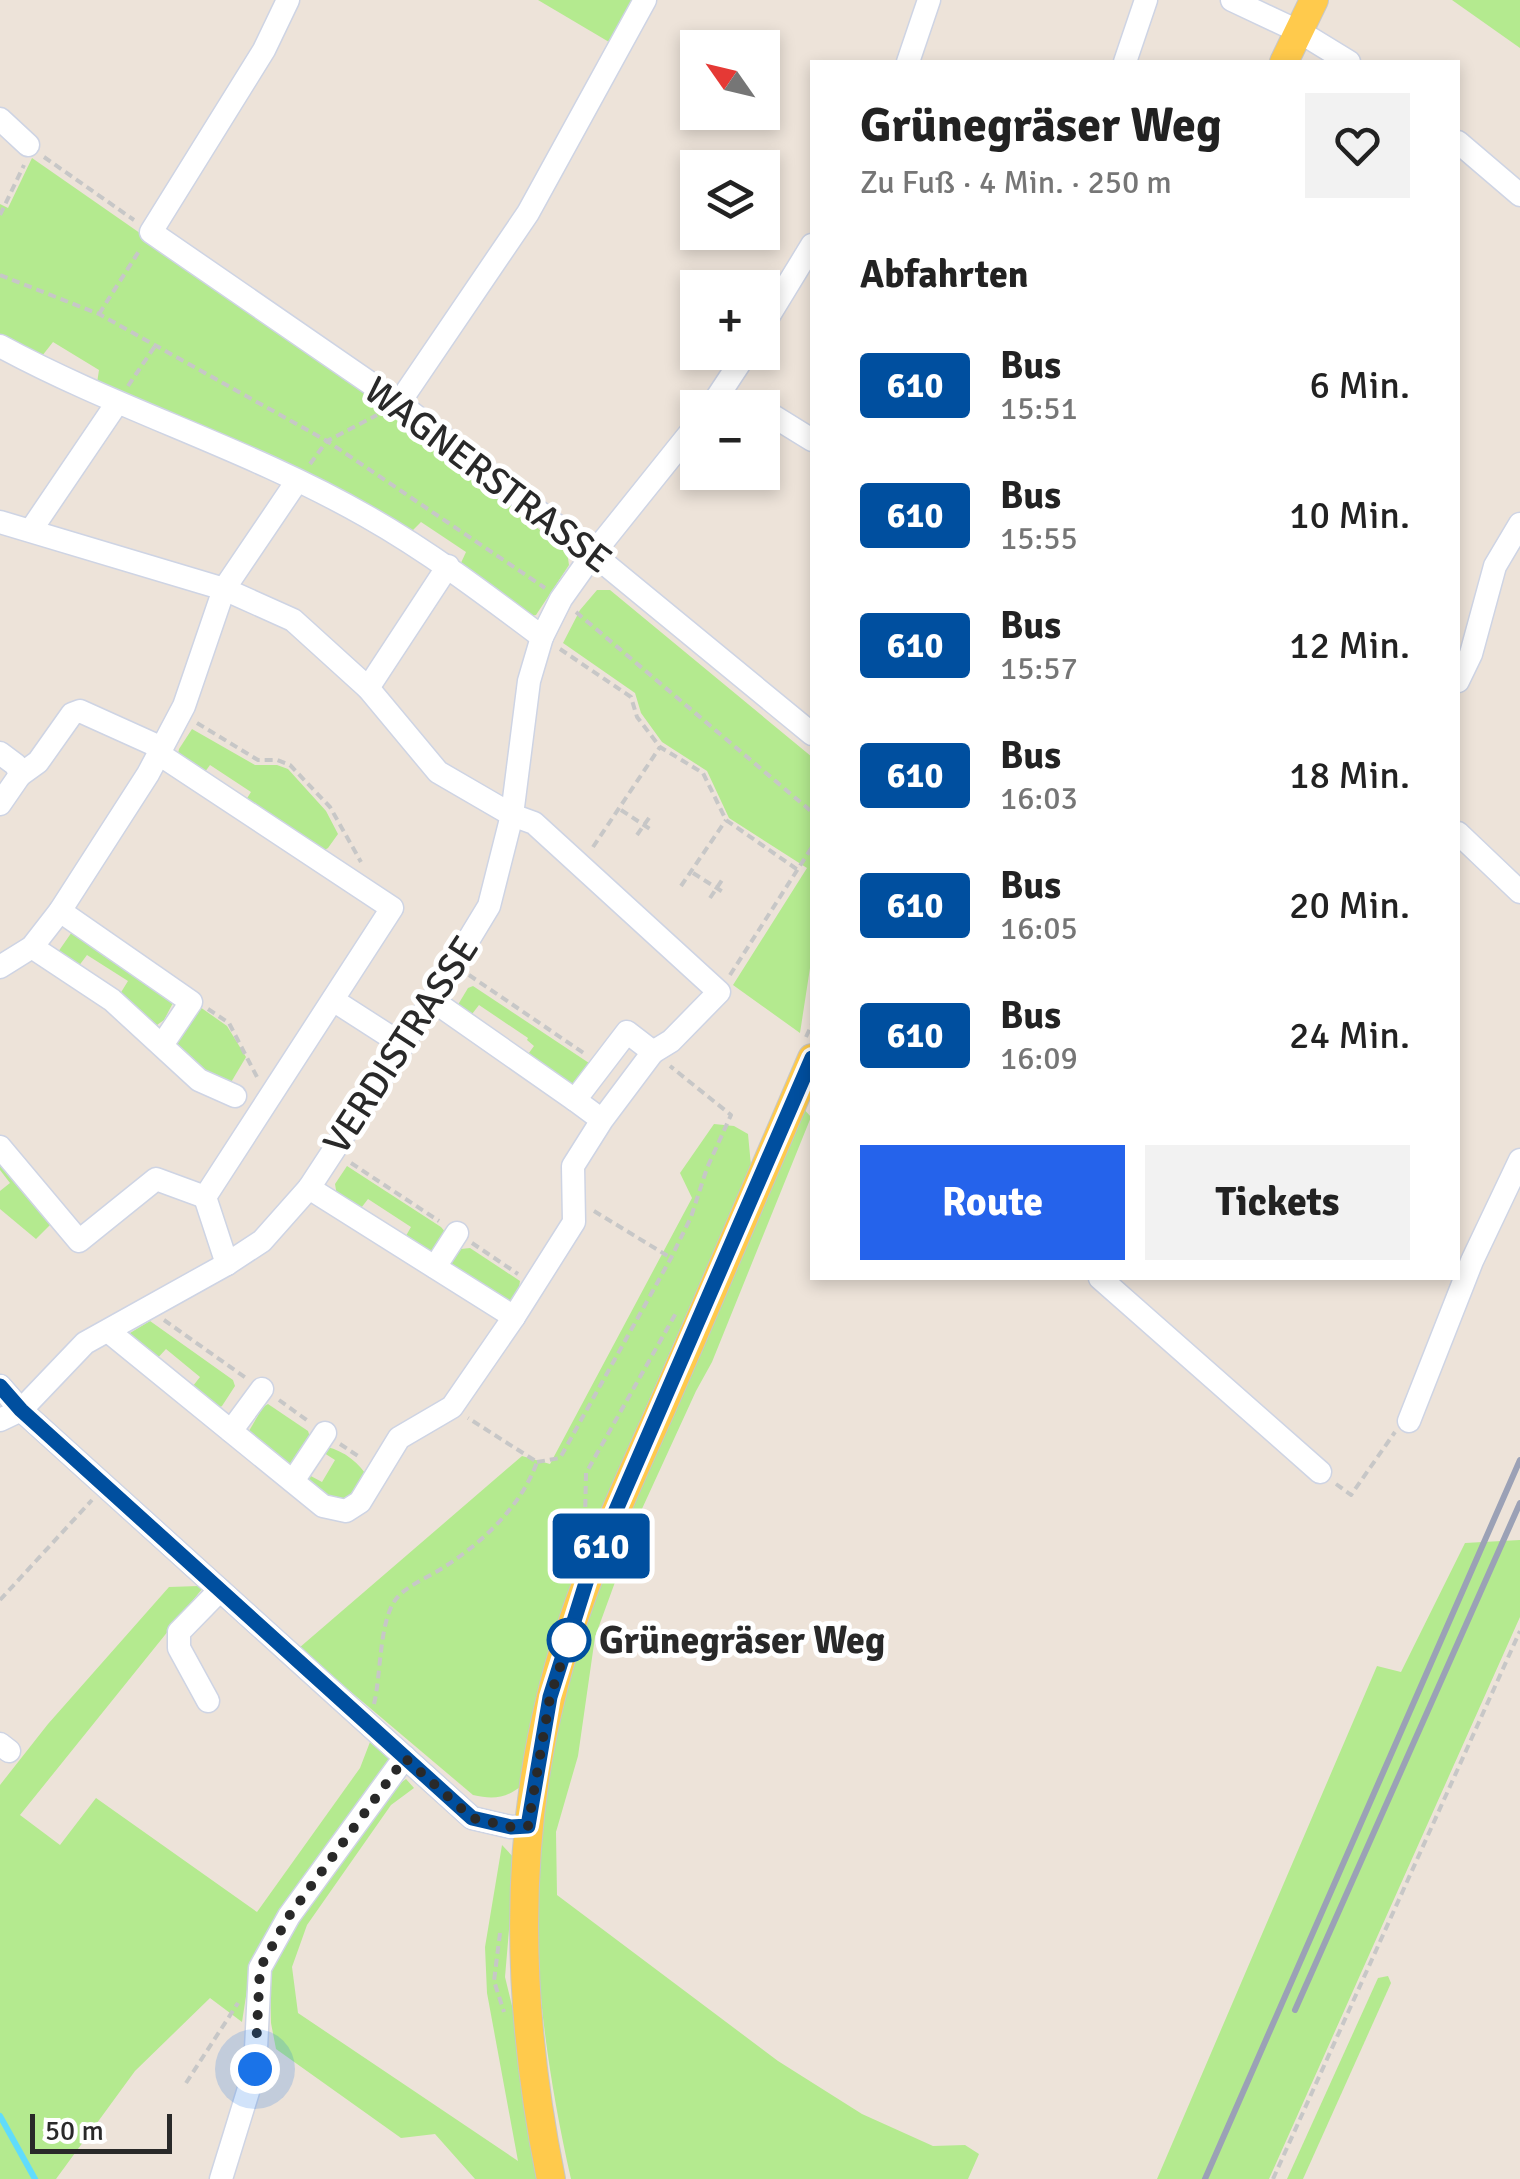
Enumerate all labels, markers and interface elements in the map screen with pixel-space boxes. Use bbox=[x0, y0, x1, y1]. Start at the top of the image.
north arrow bbox=[680, 30, 780, 130]
map controls bbox=[680, 30, 780, 490]
button: heart bbox=[1305, 93, 1410, 198]
text: Grünegräser Weg bbox=[860, 96, 1222, 155]
button: layers bbox=[680, 150, 780, 250]
text: Zu Fuß · 4 Min. · 250 m bbox=[860, 163, 1172, 202]
text: Abfahrten bbox=[860, 251, 1029, 298]
button: + bbox=[680, 270, 780, 370]
text: Bus bbox=[1000, 342, 1061, 389]
text: 6 Min. bbox=[1309, 362, 1410, 409]
text: 610 bbox=[887, 364, 943, 407]
street label: WAGNERSTRASSE bbox=[355, 367, 621, 583]
text: 15:51 bbox=[1000, 389, 1078, 428]
button: − bbox=[680, 390, 780, 490]
text: Bus bbox=[1000, 472, 1061, 519]
text: 10 Min. bbox=[1289, 492, 1410, 539]
text: 610 bbox=[887, 494, 943, 537]
text: 15:55 bbox=[1000, 519, 1078, 558]
text: Bus bbox=[1000, 602, 1061, 649]
text: 12 Min. bbox=[1289, 622, 1410, 669]
text: 610 bbox=[887, 624, 943, 667]
text: 15:57 bbox=[1000, 649, 1078, 688]
text: Bus bbox=[1000, 732, 1061, 779]
text: 18 Min. bbox=[1289, 752, 1410, 799]
text: 610 bbox=[887, 754, 943, 797]
text: 16:03 bbox=[1000, 779, 1078, 818]
text: Bus bbox=[1000, 862, 1061, 909]
text: 20 Min. bbox=[1289, 882, 1410, 929]
text: 610 bbox=[887, 884, 943, 927]
text: 16:05 bbox=[1000, 909, 1078, 948]
street label: VERDISTRASSE bbox=[313, 927, 489, 1163]
text: Bus bbox=[1000, 992, 1061, 1039]
text: 24 Min. bbox=[1289, 1012, 1410, 1059]
text: 610 bbox=[887, 1014, 943, 1057]
text: 16:09 bbox=[1000, 1039, 1078, 1078]
button: Route bbox=[860, 1145, 1125, 1260]
button: Tickets bbox=[1145, 1145, 1410, 1260]
line badge: 610 bbox=[544, 1514, 658, 1578]
text: 610 bbox=[573, 1525, 629, 1568]
place label: Grünegräser Weg bbox=[599, 1617, 885, 1664]
marker: Grünegräser Weg bbox=[548, 1619, 590, 1661]
your location bbox=[230, 2044, 280, 2094]
scale bar bbox=[30, 2109, 172, 2154]
text: 50 m bbox=[45, 2114, 104, 2148]

